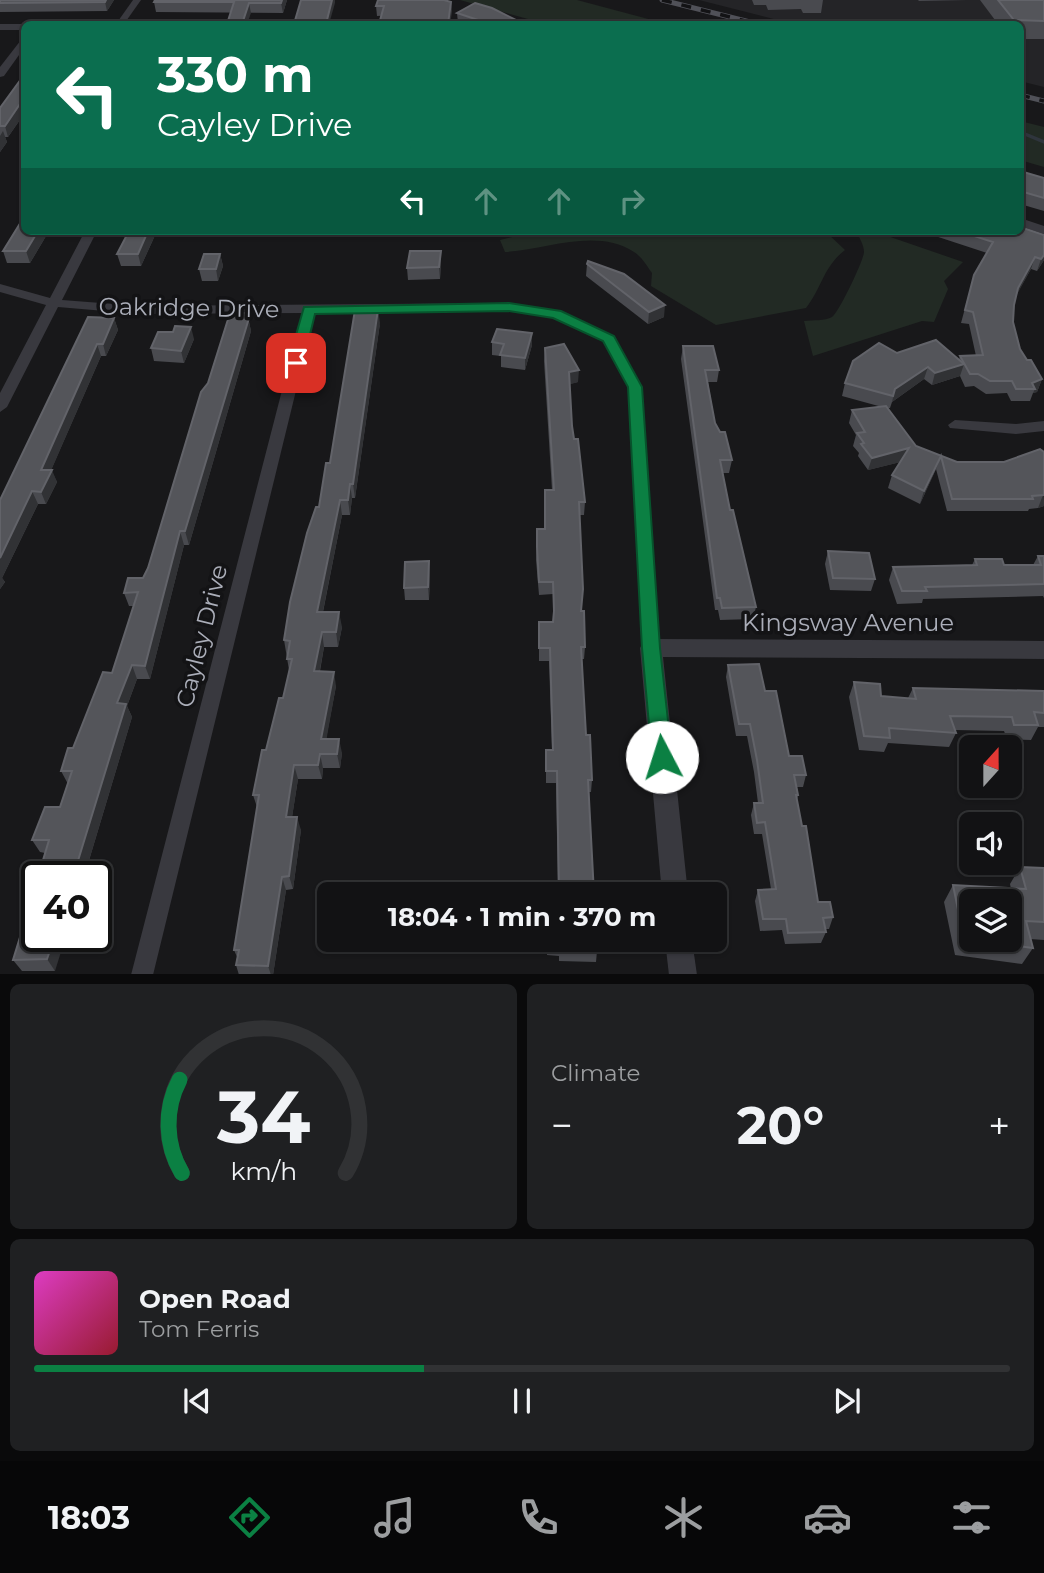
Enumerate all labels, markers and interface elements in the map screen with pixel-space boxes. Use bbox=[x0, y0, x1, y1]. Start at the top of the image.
text: 330 m bbox=[157, 45, 313, 104]
icon: left bbox=[42, 49, 133, 140]
text: Cayley Drive bbox=[157, 105, 352, 144]
icon: left bbox=[394, 182, 432, 220]
icon: ahead bbox=[467, 182, 505, 220]
icon: ahead bbox=[540, 182, 578, 220]
icon: right bbox=[613, 182, 651, 220]
street label: Oakridge Drive bbox=[98, 291, 280, 324]
pin bbox=[266, 333, 326, 393]
icon: arrive bbox=[277, 344, 315, 382]
street label: Cayley Drive bbox=[170, 561, 233, 710]
street label: Kingsway Avenue bbox=[742, 608, 954, 637]
position arrow bbox=[625, 720, 699, 794]
north arrow bbox=[959, 735, 1022, 798]
map controls bbox=[959, 735, 1022, 952]
button: sound bbox=[959, 812, 1022, 875]
speed limit sign: 40 bbox=[21, 861, 112, 952]
button: layers bbox=[959, 889, 1022, 952]
text: 18:04 · 1 min · 370 m bbox=[388, 901, 656, 933]
text: Climate bbox=[551, 1059, 640, 1087]
text: 34 bbox=[216, 1073, 310, 1161]
text: 20° bbox=[737, 1094, 824, 1157]
text: − bbox=[551, 1102, 573, 1149]
text: + bbox=[988, 1102, 1010, 1149]
text: km/h bbox=[230, 1155, 297, 1185]
text: Open Road bbox=[139, 1283, 291, 1315]
text: Tom Ferris bbox=[139, 1315, 259, 1343]
icon: previous bbox=[178, 1382, 216, 1420]
icon: pause bbox=[503, 1382, 541, 1420]
icon: next bbox=[828, 1382, 866, 1420]
icon: directions bbox=[225, 1493, 274, 1542]
icon: music bbox=[370, 1493, 419, 1542]
icon: phone bbox=[514, 1493, 563, 1542]
icon: climate bbox=[659, 1493, 708, 1542]
icon: car bbox=[803, 1493, 852, 1542]
icon: filters bbox=[947, 1493, 996, 1542]
text: 18:03 bbox=[48, 1498, 130, 1537]

